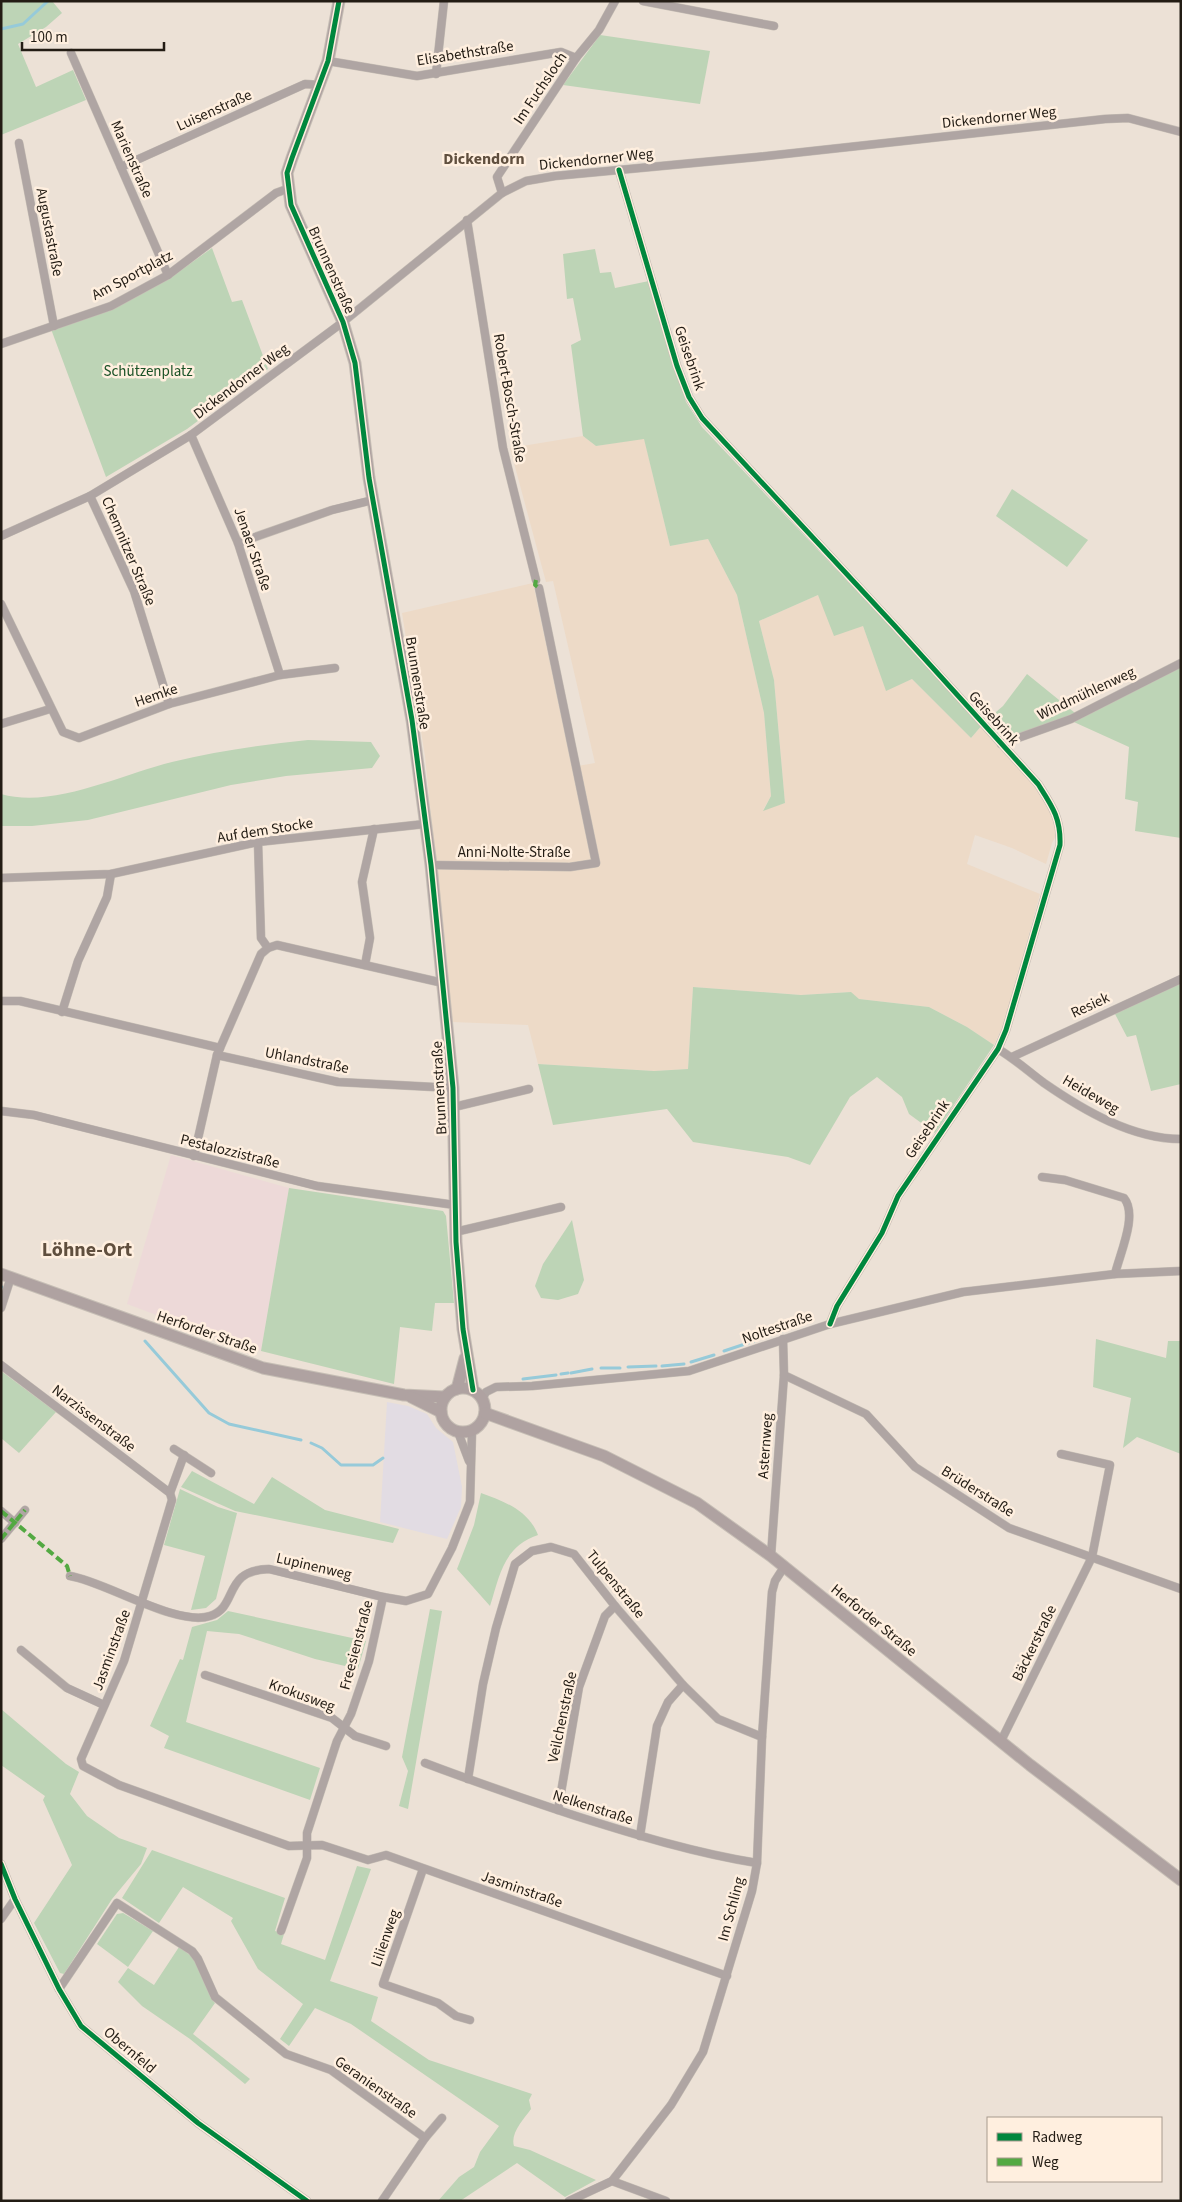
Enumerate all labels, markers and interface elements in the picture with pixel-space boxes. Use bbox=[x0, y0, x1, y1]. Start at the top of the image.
scale bar bbox=[22, 20, 165, 52]
text: 100 m bbox=[30, 27, 68, 48]
street label: Elisabethstraße bbox=[415, 35, 515, 72]
street label: Im Fuchsloch bbox=[509, 48, 572, 129]
street label: Luisenstraße bbox=[173, 84, 255, 136]
street label: Dickendorner Weg bbox=[941, 101, 1058, 134]
street label: Marienstraße bbox=[105, 117, 158, 201]
street label: Dickendorner Weg bbox=[538, 143, 655, 176]
district label: Dickendorn bbox=[443, 148, 525, 170]
street label: Augustastraße bbox=[31, 186, 68, 278]
street label: Brunnenstraße bbox=[303, 223, 360, 317]
street label: Am Sportplatz bbox=[88, 245, 177, 306]
street label: Geisebrink bbox=[669, 323, 711, 394]
street label: Robert-Bosch-Straße bbox=[488, 332, 531, 464]
street label: Dickendorner Weg bbox=[189, 338, 294, 424]
park label: Schützenplatz bbox=[103, 361, 193, 382]
street label: Chemnitzer Straße bbox=[96, 493, 161, 609]
street label: Jenaer Straße bbox=[228, 504, 277, 594]
street label: Brunnenstraße bbox=[400, 635, 435, 731]
street label: Windmühlenweg bbox=[1034, 661, 1139, 725]
street label: Hemke bbox=[132, 678, 181, 713]
street label: Geisebrink bbox=[963, 686, 1024, 751]
street label: Auf dem Stocke bbox=[216, 813, 315, 848]
street label: Anni-Nolte-Straße bbox=[458, 842, 570, 863]
street label: Resiek bbox=[1067, 987, 1114, 1024]
street label: Brunnenstraße bbox=[427, 1041, 452, 1135]
street label: Uhlandstraße bbox=[263, 1042, 351, 1079]
street label: Heideweg bbox=[1059, 1070, 1123, 1119]
street label: Geisebrink bbox=[900, 1095, 955, 1163]
street label: Pestalozzistraße bbox=[178, 1129, 282, 1174]
district label: Löhne-Ort bbox=[42, 1236, 133, 1264]
street label: Herforder Straße bbox=[154, 1305, 260, 1359]
street label: Noltestraße bbox=[739, 1306, 815, 1349]
street label: Narzissenstraße bbox=[47, 1380, 140, 1457]
street label: Asternweg bbox=[753, 1412, 778, 1480]
street label: Brüderstraße bbox=[937, 1461, 1018, 1522]
street label: Tulpenstraße bbox=[581, 1546, 650, 1623]
street label: Lupinenweg bbox=[274, 1548, 354, 1585]
street label: Herforder Straße bbox=[826, 1579, 921, 1662]
street label: Freesienstraße bbox=[334, 1598, 379, 1692]
street label: Bäckerstraße bbox=[1007, 1602, 1062, 1685]
street label: Jasminstraße bbox=[87, 1607, 136, 1694]
street label: Veilchenstraße bbox=[543, 1670, 582, 1765]
street label: Krokusweg bbox=[266, 1674, 338, 1717]
street label: Nelkenstraße bbox=[550, 1785, 636, 1830]
street label: Jasminstraße bbox=[478, 1866, 565, 1913]
street label: Im Schling bbox=[713, 1874, 750, 1944]
street label: Lilienweg bbox=[366, 1906, 405, 1970]
street label: Obernfeld bbox=[99, 2022, 161, 2079]
street label: Geranienstraße bbox=[330, 2051, 421, 2124]
legend bbox=[987, 2117, 1162, 2182]
text: Radweg bbox=[1032, 2127, 1082, 2148]
text: Weg bbox=[1032, 2152, 1059, 2173]

